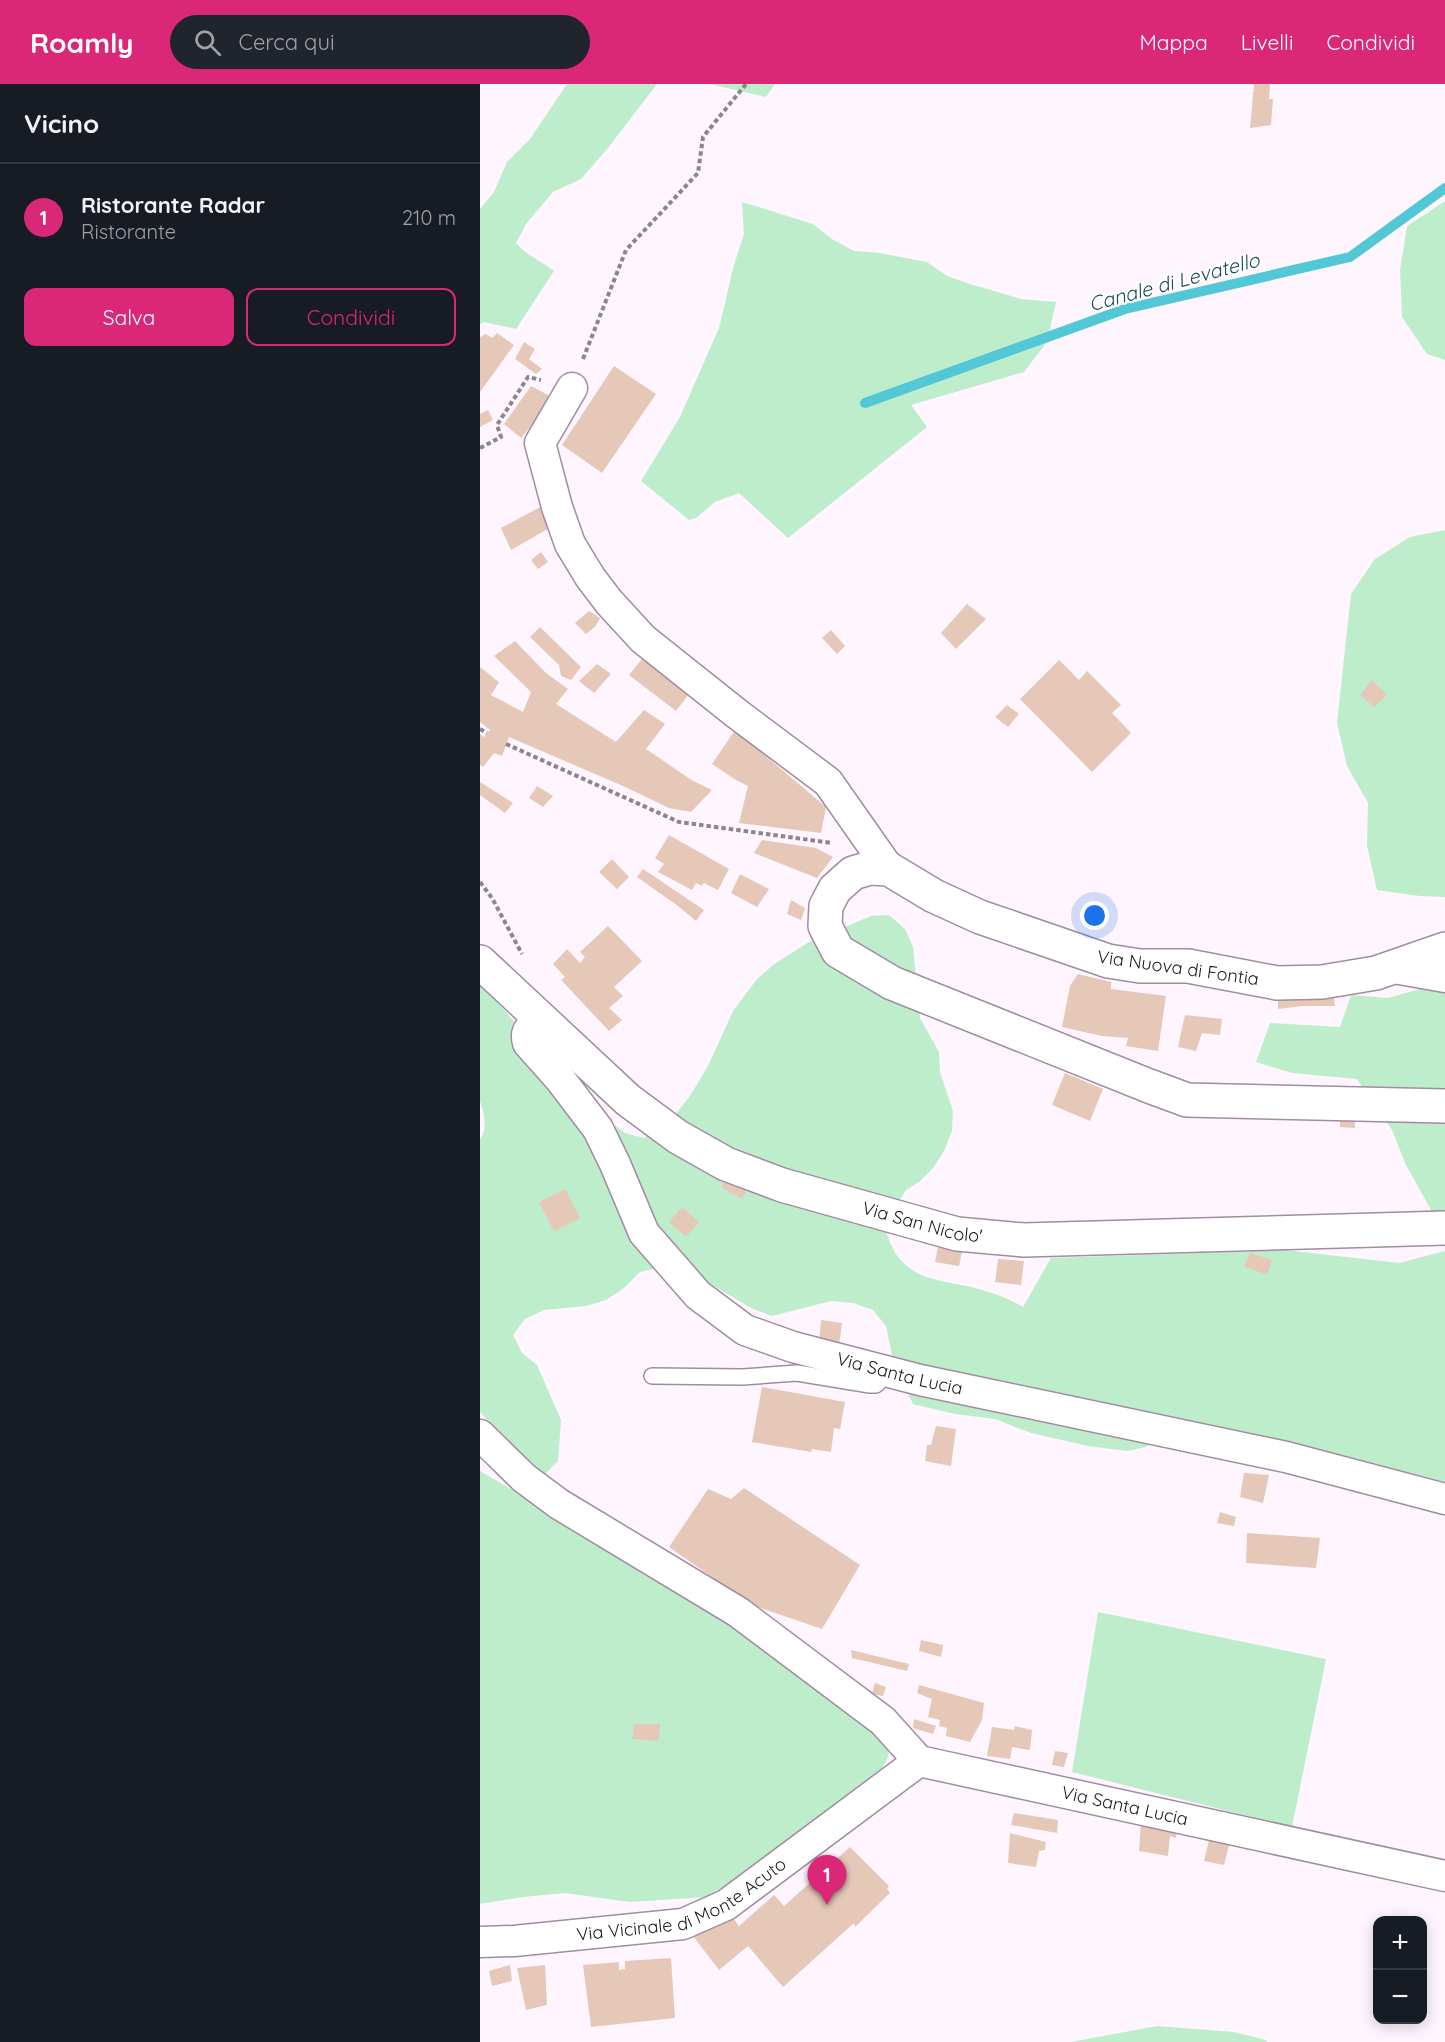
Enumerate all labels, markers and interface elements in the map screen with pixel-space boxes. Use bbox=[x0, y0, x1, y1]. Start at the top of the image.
search box bbox=[170, 15, 590, 69]
text: Roamly bbox=[30, 25, 134, 60]
icon: search bbox=[191, 26, 224, 59]
text: Cerca qui bbox=[239, 28, 335, 56]
text: Mappa bbox=[1139, 29, 1208, 55]
text: Livelli bbox=[1241, 29, 1293, 55]
text: Condividi bbox=[1326, 29, 1415, 55]
text: Vicino bbox=[24, 107, 99, 140]
text: Ristorante Radar bbox=[81, 191, 265, 219]
text: 1 bbox=[40, 205, 47, 230]
text: 210 m bbox=[402, 205, 456, 230]
text: Ristorante bbox=[81, 219, 176, 244]
water label: Canale di Levatello bbox=[1086, 247, 1263, 316]
button: Salva bbox=[24, 288, 234, 346]
button: Condividi bbox=[246, 288, 456, 346]
your location bbox=[1080, 901, 1109, 930]
street label: Via Nuova di Fontia bbox=[1096, 945, 1260, 990]
street label: Via San Nicolo' bbox=[860, 1196, 984, 1247]
street label: Via Santa Lucia bbox=[834, 1347, 965, 1400]
street label: Via Santa Lucia bbox=[1059, 1780, 1190, 1831]
street label: Via Vicinale di Monte Acuto bbox=[575, 1852, 790, 1946]
pin: 1 bbox=[808, 1856, 846, 1905]
map controls bbox=[1373, 1916, 1427, 2024]
button: + bbox=[1373, 1916, 1427, 1970]
button: − bbox=[1373, 1970, 1427, 2024]

